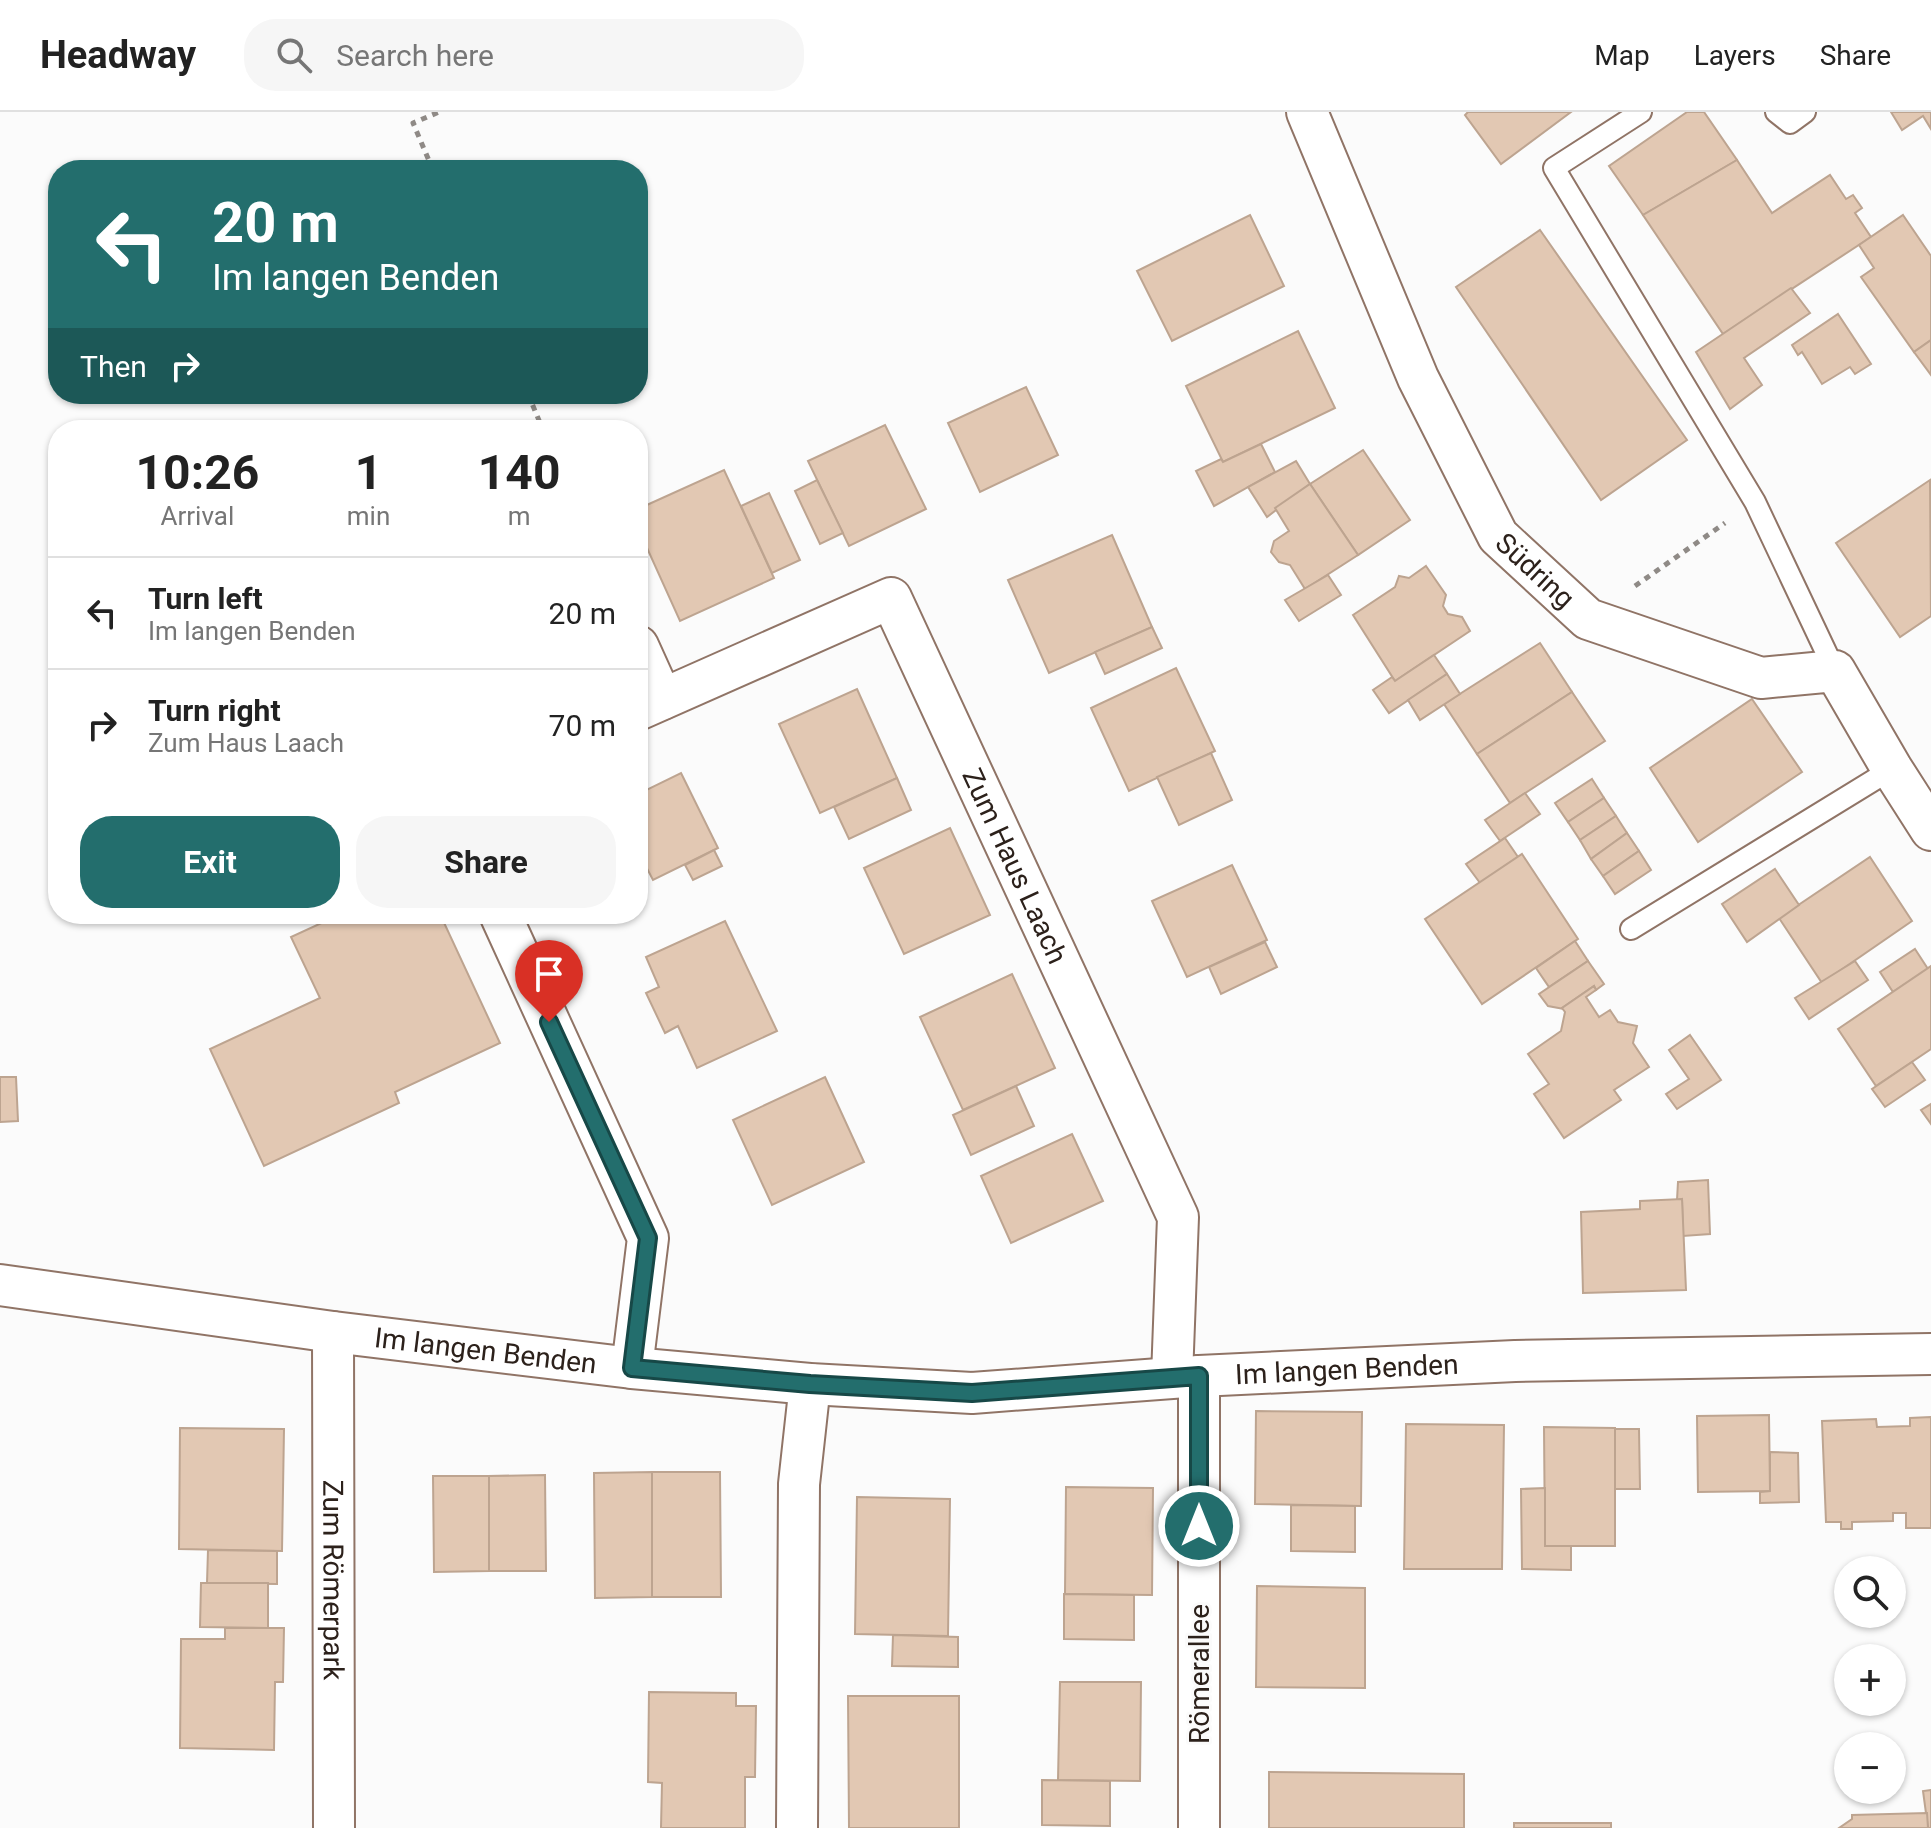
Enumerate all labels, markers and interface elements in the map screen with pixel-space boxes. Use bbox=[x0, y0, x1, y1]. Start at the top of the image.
search box bbox=[244, 19, 804, 91]
text: Headway bbox=[40, 33, 196, 77]
icon: search bbox=[272, 33, 316, 77]
text: Search here bbox=[336, 38, 494, 73]
text: Map bbox=[1594, 39, 1650, 72]
text: Layers bbox=[1694, 39, 1776, 72]
text: Share bbox=[1820, 39, 1891, 72]
text: 20 m bbox=[212, 190, 339, 256]
icon: left bbox=[80, 192, 184, 296]
text: Im langen Benden bbox=[212, 257, 499, 299]
icon: right bbox=[163, 344, 207, 388]
text: Then bbox=[80, 349, 147, 384]
text: 10:26 bbox=[136, 444, 259, 501]
text: 1 bbox=[355, 444, 382, 501]
text: 140 bbox=[478, 444, 560, 501]
text: Arrival bbox=[161, 501, 234, 531]
text: min bbox=[347, 501, 390, 531]
text: m bbox=[508, 501, 531, 531]
street label: Südring bbox=[1489, 526, 1581, 615]
text: Turn left bbox=[148, 581, 263, 616]
icon: left bbox=[80, 591, 124, 635]
text: 20 m bbox=[549, 596, 616, 631]
text: Im langen Benden bbox=[148, 616, 356, 646]
text: Turn right bbox=[148, 693, 281, 728]
icon: right bbox=[80, 703, 124, 747]
text: 70 m bbox=[549, 708, 616, 743]
text: Zum Haus Laach bbox=[148, 728, 344, 758]
street label: Zum Haus Laach bbox=[956, 763, 1075, 969]
button: Exit bbox=[80, 816, 340, 908]
button: Share bbox=[356, 816, 616, 908]
pin bbox=[515, 940, 583, 1022]
icon: arrive bbox=[527, 952, 571, 996]
street label: Im langen Benden bbox=[373, 1321, 599, 1380]
street label: Im langen Benden bbox=[1234, 1347, 1459, 1391]
street label: Zum Römerpark bbox=[317, 1480, 350, 1681]
position arrow bbox=[1157, 1484, 1241, 1568]
map controls bbox=[1834, 1556, 1906, 1804]
button: search bbox=[1834, 1556, 1906, 1628]
street label: Römerallee bbox=[1183, 1604, 1216, 1744]
button: + bbox=[1834, 1644, 1906, 1716]
button: − bbox=[1834, 1732, 1906, 1804]

